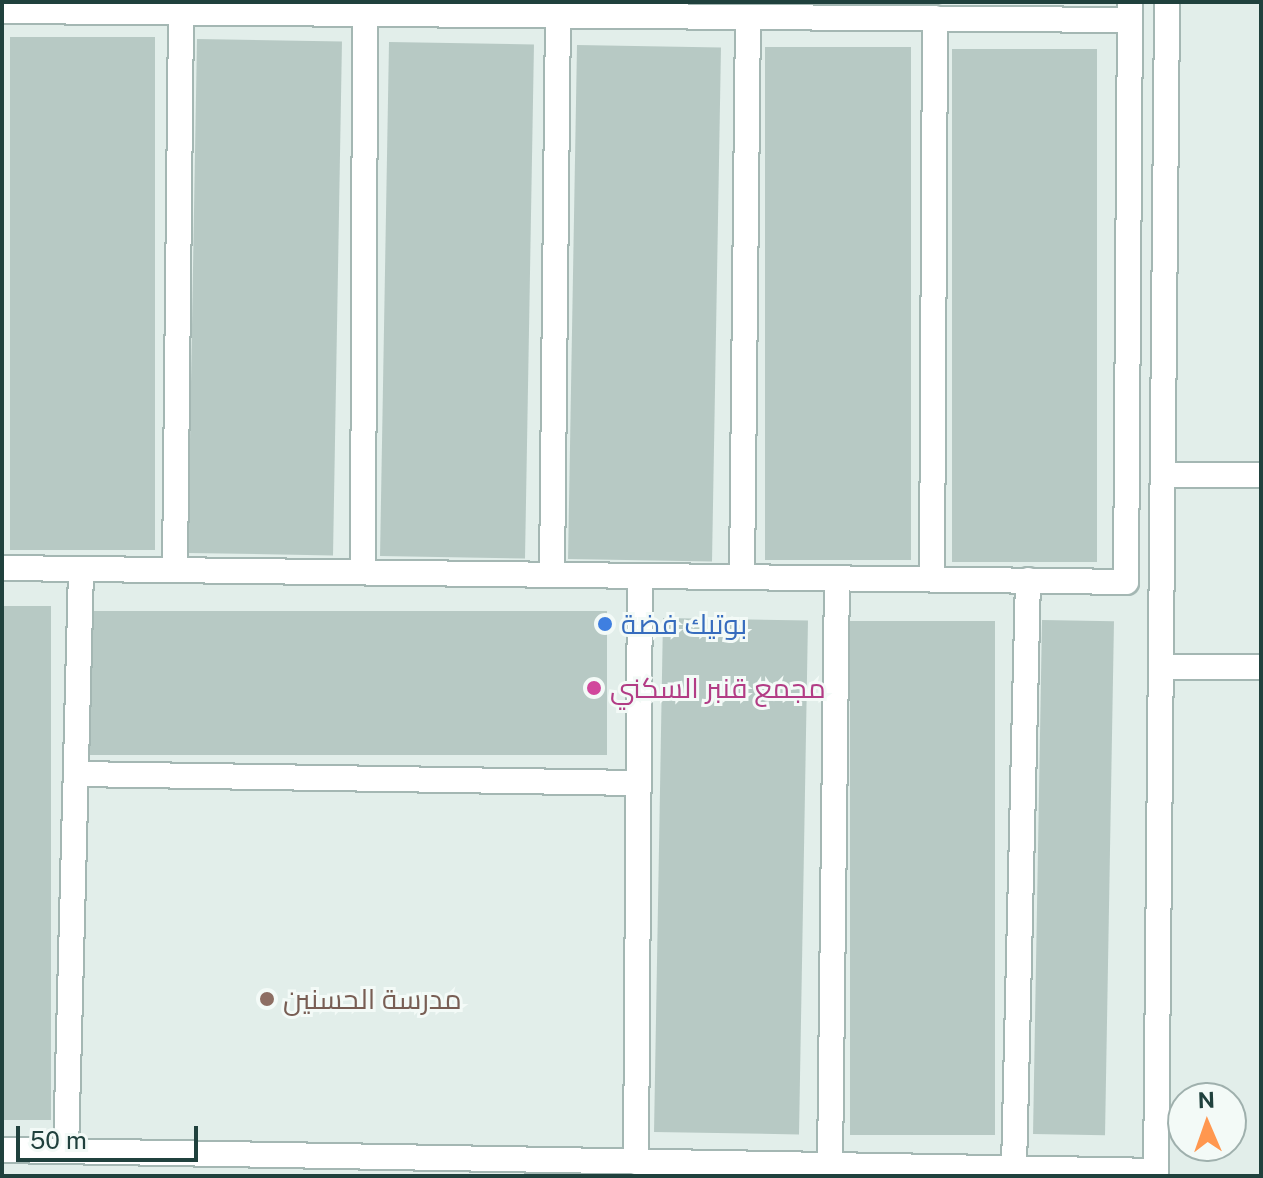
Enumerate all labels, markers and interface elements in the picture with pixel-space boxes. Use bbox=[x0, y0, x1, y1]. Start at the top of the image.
place label: بوتيك فضة bbox=[621, 607, 747, 641]
marker: بوتيك فضة bbox=[596, 615, 614, 633]
place label: مجمع قنبر السكني bbox=[610, 671, 826, 705]
marker: مجمع قنبر السكني bbox=[585, 679, 603, 697]
place label: مدرسة الحسنين bbox=[283, 982, 462, 1016]
marker: مدرسة الحسنين bbox=[258, 990, 276, 1008]
north arrow bbox=[1167, 1082, 1247, 1162]
text: N bbox=[1197, 1087, 1215, 1113]
scale bar bbox=[20, 1110, 202, 1160]
text: 50 m bbox=[30, 1126, 87, 1154]

